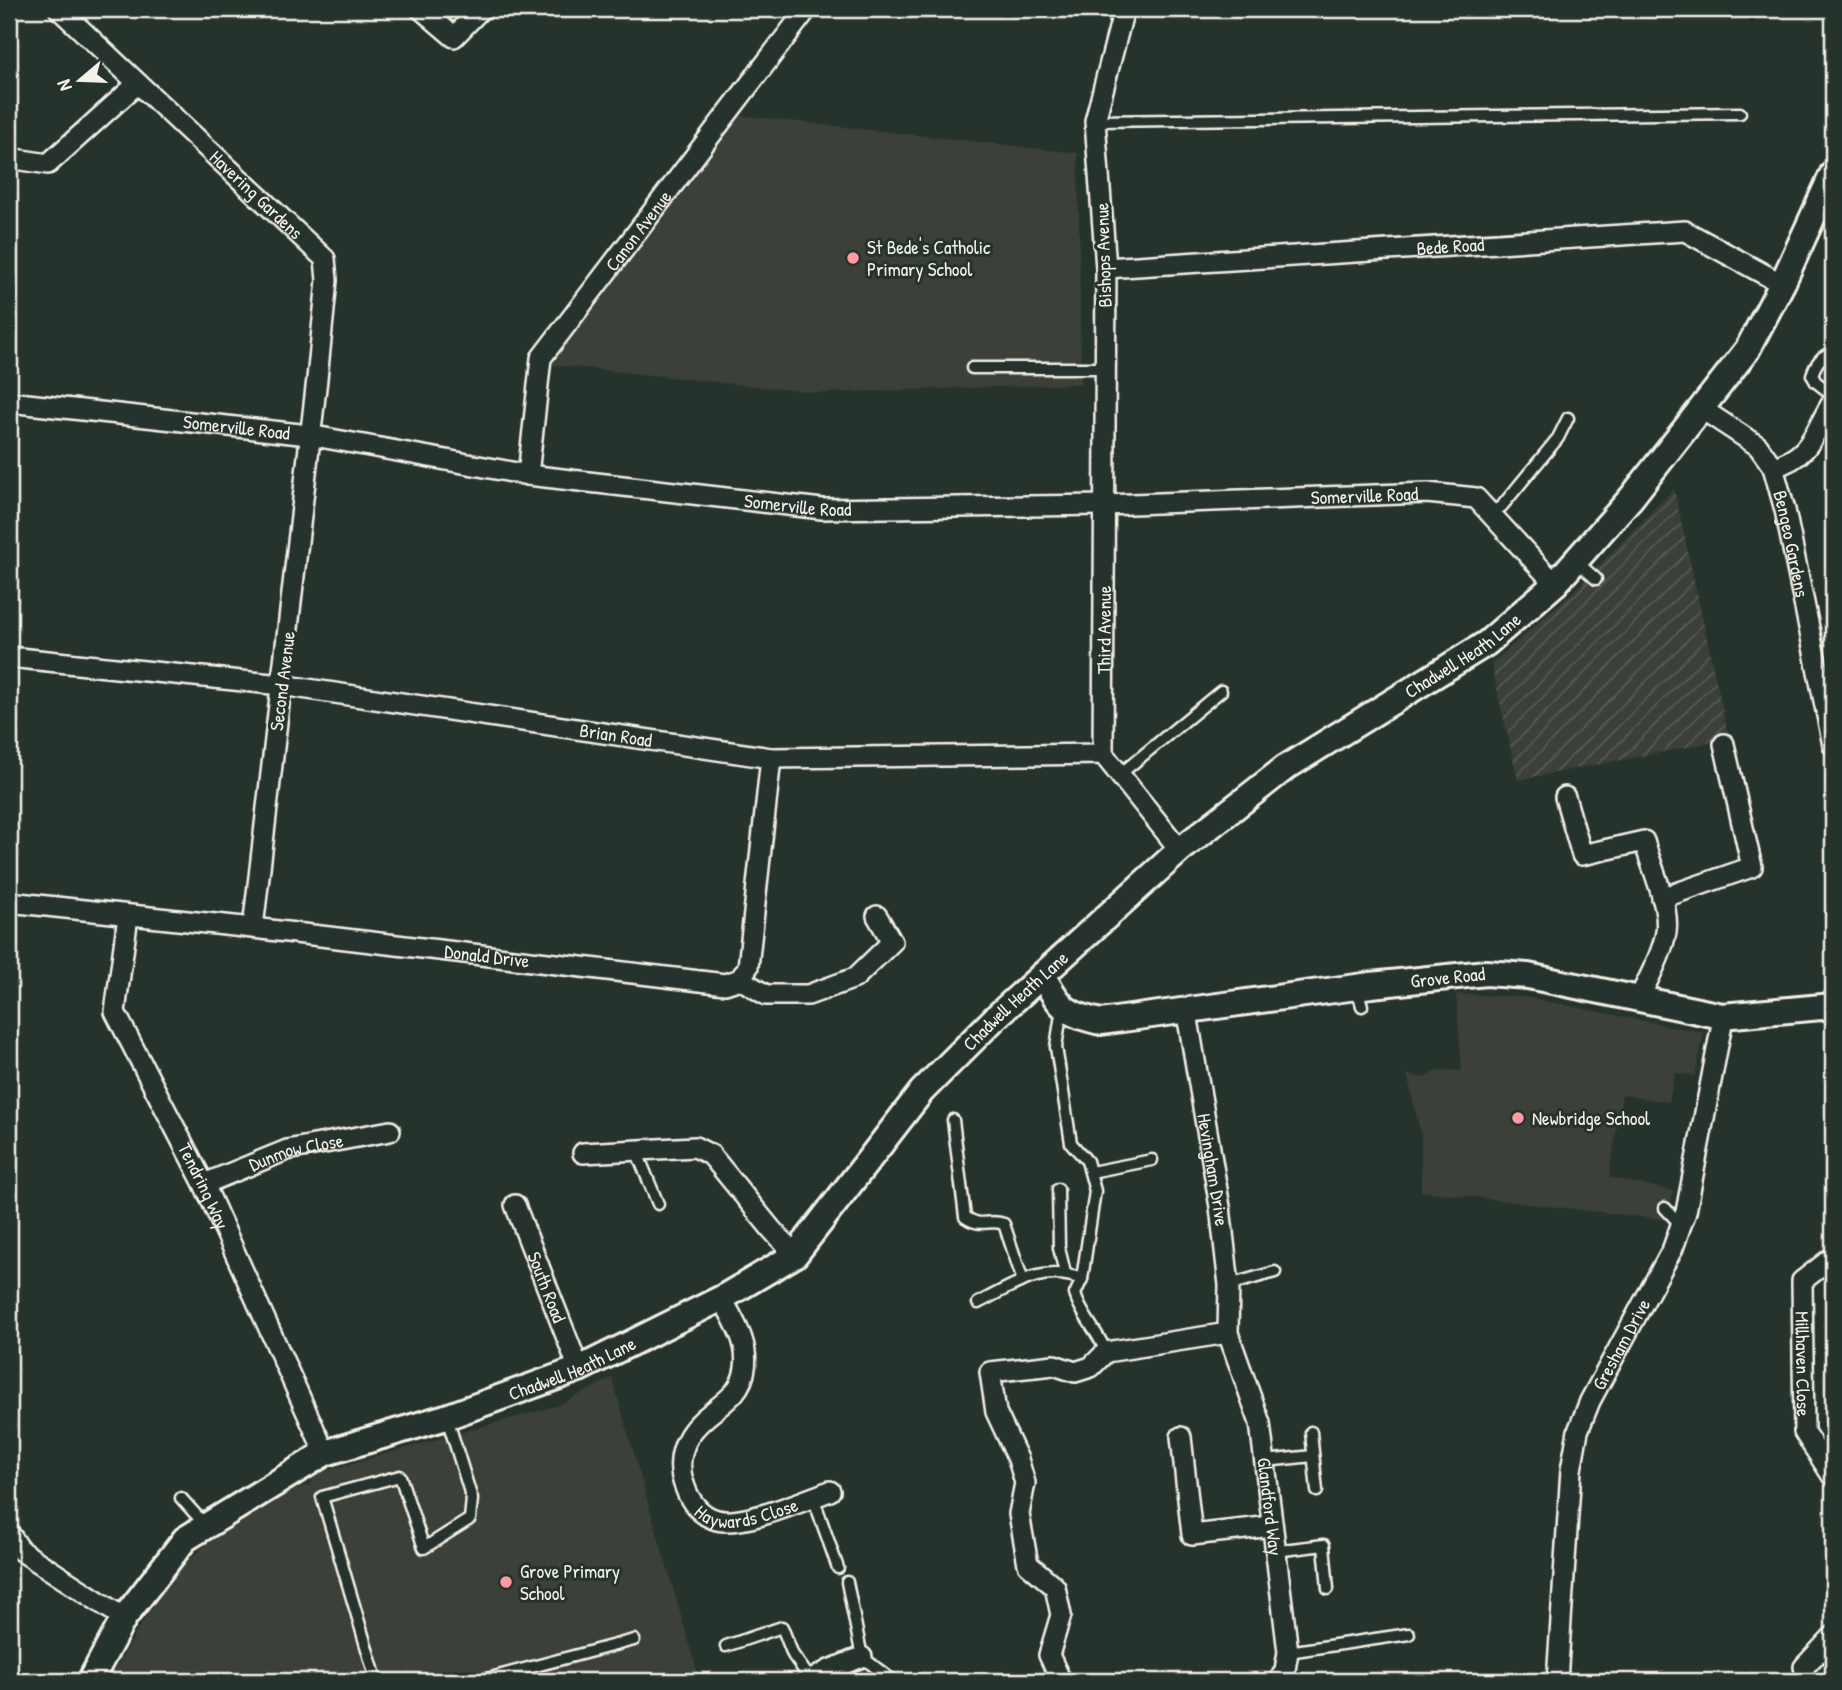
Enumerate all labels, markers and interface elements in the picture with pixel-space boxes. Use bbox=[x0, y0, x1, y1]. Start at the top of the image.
north arrow bbox=[46, 46, 116, 116]
text: N bbox=[50, 77, 78, 95]
street label: Havering Gardens bbox=[204, 144, 309, 245]
street label: Canon Avenue bbox=[599, 184, 678, 276]
street label: Bishops Avenue bbox=[1088, 202, 1118, 308]
street label: Bede Road bbox=[1416, 231, 1486, 261]
place label: St Bede's Catholic Primary School bbox=[867, 234, 991, 282]
marker: St Bede's Catholic Primary School bbox=[845, 250, 861, 266]
street label: Somerville Road bbox=[182, 408, 292, 446]
street label: Somerville Road bbox=[1310, 480, 1419, 510]
street label: Somerville Road bbox=[743, 487, 852, 522]
street label: Bengeo Gardens bbox=[1767, 487, 1815, 600]
street label: Third Avenue bbox=[1090, 585, 1117, 674]
street label: Chadwell Heath Lane bbox=[1399, 606, 1527, 704]
street label: Second Avenue bbox=[263, 629, 301, 732]
street label: Brian Road bbox=[578, 717, 654, 753]
street label: Donald Drive bbox=[443, 938, 531, 974]
street label: Chadwell Heath Lane bbox=[957, 945, 1074, 1056]
street label: Grove Road bbox=[1409, 960, 1487, 994]
place label: Newbridge School bbox=[1532, 1105, 1651, 1131]
marker: Newbridge School bbox=[1510, 1110, 1526, 1126]
street label: Hevingham Drive bbox=[1191, 1111, 1235, 1228]
street label: Dunmow Close bbox=[245, 1127, 346, 1177]
street label: Tendring Way bbox=[172, 1138, 235, 1233]
street label: South Road bbox=[521, 1248, 573, 1327]
street label: Gresham Drive bbox=[1586, 1294, 1656, 1394]
street label: Millhaven Close bbox=[1789, 1311, 1817, 1417]
street label: Chadwell Heath Lane bbox=[505, 1330, 640, 1406]
street label: Glandford Way bbox=[1251, 1456, 1289, 1557]
street label: Haywards Close bbox=[689, 1491, 802, 1534]
place label: Grove Primary School bbox=[520, 1558, 620, 1606]
marker: Grove Primary School bbox=[498, 1574, 514, 1590]

